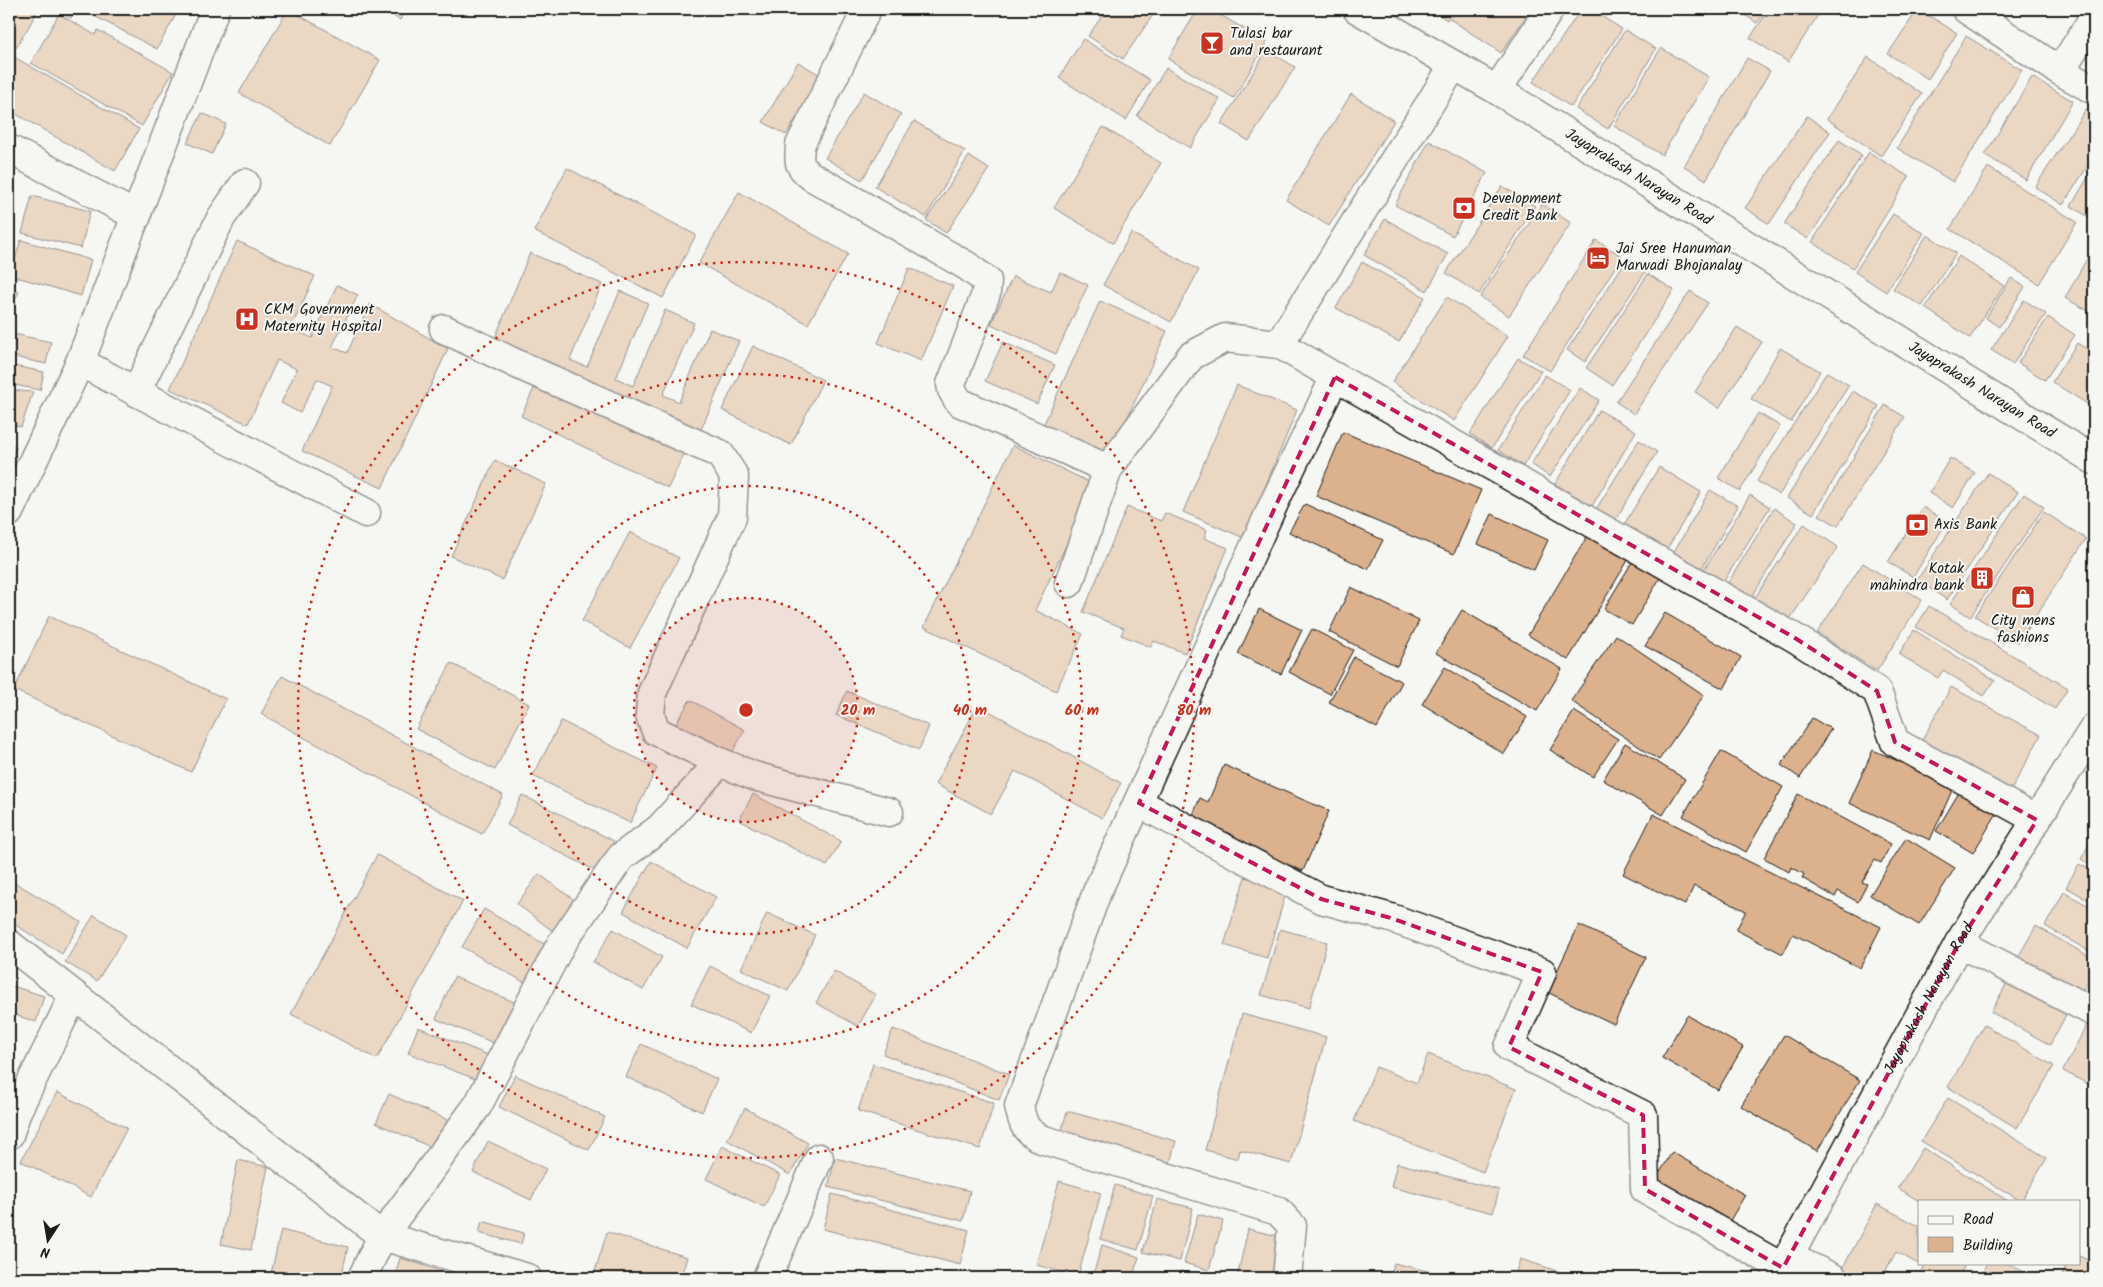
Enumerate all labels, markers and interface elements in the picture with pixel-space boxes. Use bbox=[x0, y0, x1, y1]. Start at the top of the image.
place label: Tulasi bar and restaurant bbox=[1230, 22, 1323, 63]
bar icon: Tulasi bar and restaurant bbox=[1199, 30, 1225, 56]
street label: Jayaprakash Narayan Road bbox=[1560, 123, 1717, 233]
place label: Development Credit Bank bbox=[1482, 187, 1562, 228]
bank icon: Development Credit Bank bbox=[1451, 195, 1477, 221]
place label: Jai Sree Hanuman Marwadi Bhojanalay bbox=[1616, 237, 1743, 278]
hotel icon: Jai Sree Hanuman Marwadi Bhojanalay bbox=[1585, 245, 1611, 271]
place label: CKM Government Maternity Hospital bbox=[264, 298, 382, 339]
hospital icon: CKM Government Maternity Hospital bbox=[234, 306, 260, 332]
street label: Jayaprakash Narayan Road bbox=[1903, 336, 2060, 445]
bank icon: Axis Bank bbox=[1904, 512, 1930, 538]
place label: Axis Bank bbox=[1934, 513, 1998, 537]
place label: Kotak mahindra bank bbox=[1870, 557, 1965, 598]
building icon: Kotak mahindra bank bbox=[1969, 565, 1995, 591]
shop icon: City mens fashions bbox=[2010, 584, 2036, 610]
place label: City mens fashions bbox=[1991, 609, 2056, 650]
text: 20 m bbox=[841, 699, 875, 723]
text: 40 m bbox=[953, 699, 987, 723]
text: 60 m bbox=[1065, 699, 1099, 723]
text: 80 m bbox=[1177, 699, 1211, 723]
centre of rings bbox=[737, 701, 755, 719]
street label: Jayaprakash Narayan Road bbox=[1878, 918, 1981, 1079]
legend bbox=[1918, 1200, 2080, 1264]
text: Road bbox=[1963, 1208, 1994, 1232]
north arrow bbox=[22, 1214, 72, 1264]
text: Building bbox=[1963, 1234, 2013, 1258]
text: N bbox=[39, 1240, 52, 1263]

